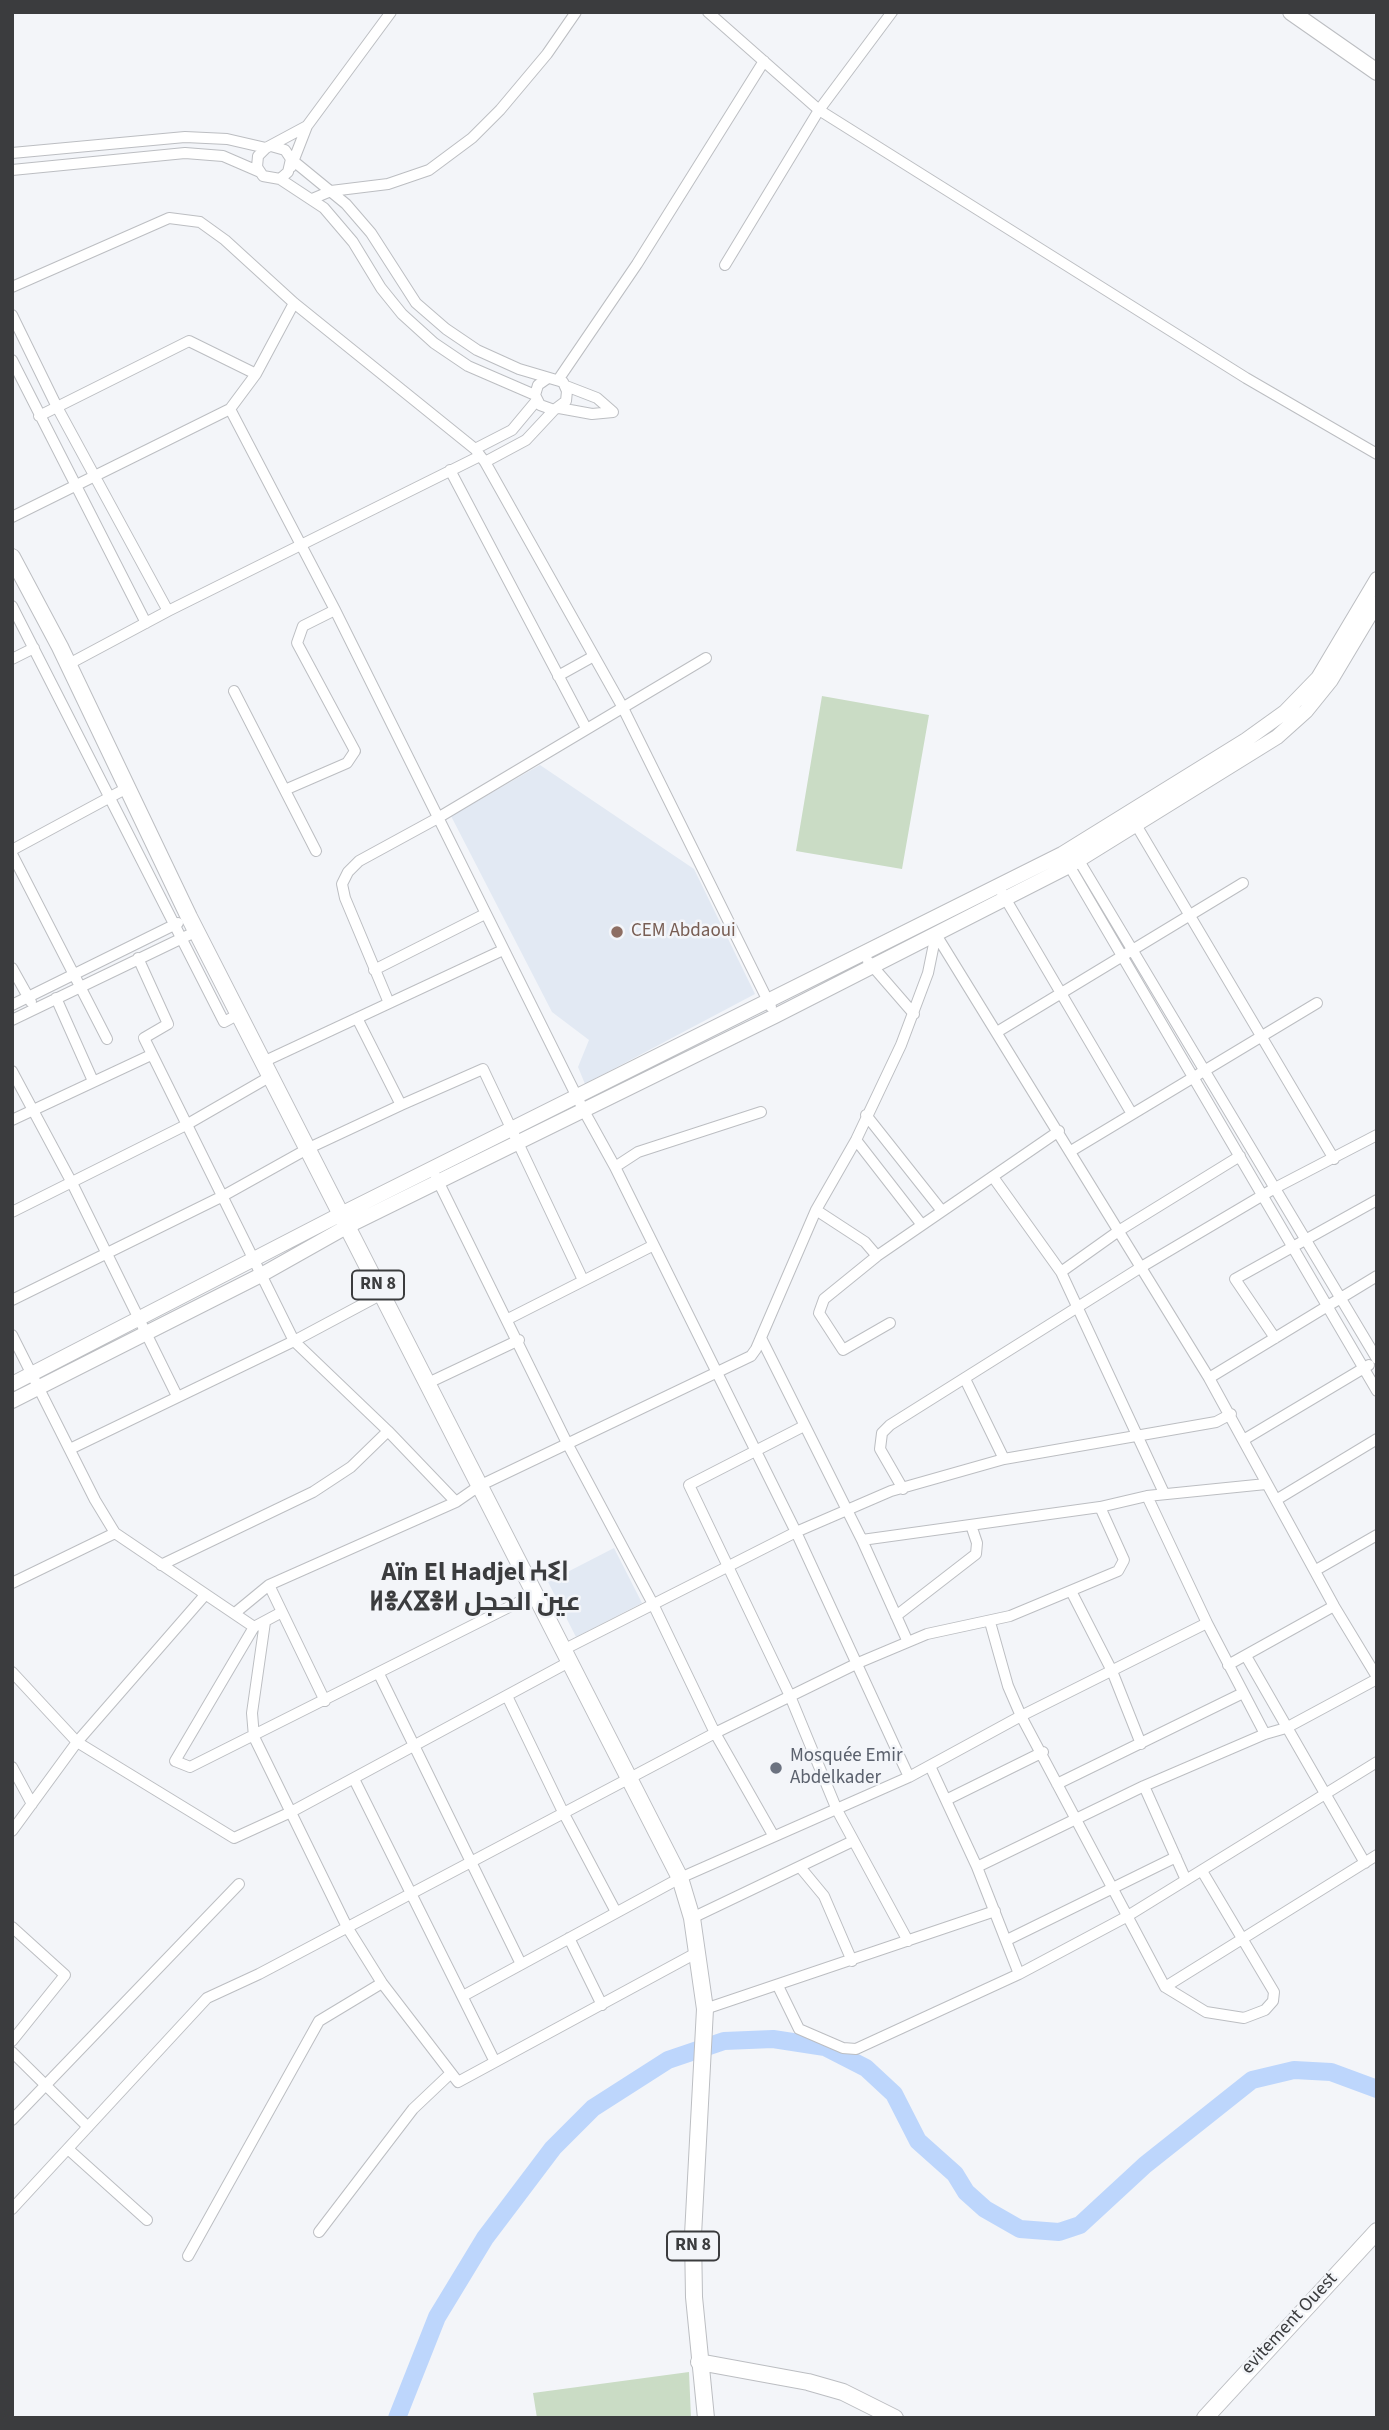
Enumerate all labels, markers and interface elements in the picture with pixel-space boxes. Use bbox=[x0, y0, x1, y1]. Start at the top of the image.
place label: CEM Abdaoui bbox=[631, 921, 736, 943]
marker: CEM Abdaoui bbox=[609, 924, 625, 940]
road number: RN 8 bbox=[352, 1270, 404, 1300]
district label: Aïn El Hadjel ⵄⵉⵏ ⵍⴻⵃⴵⴻⵍ عين الحجل bbox=[369, 1558, 581, 1620]
place label: Mosquée Emir Abdelkader bbox=[790, 1746, 903, 1790]
marker: Mosquée Emir Abdelkader bbox=[768, 1760, 784, 1776]
road number: RN 8 bbox=[667, 2232, 719, 2260]
street label: evitement Ouest bbox=[1237, 2268, 1343, 2380]

